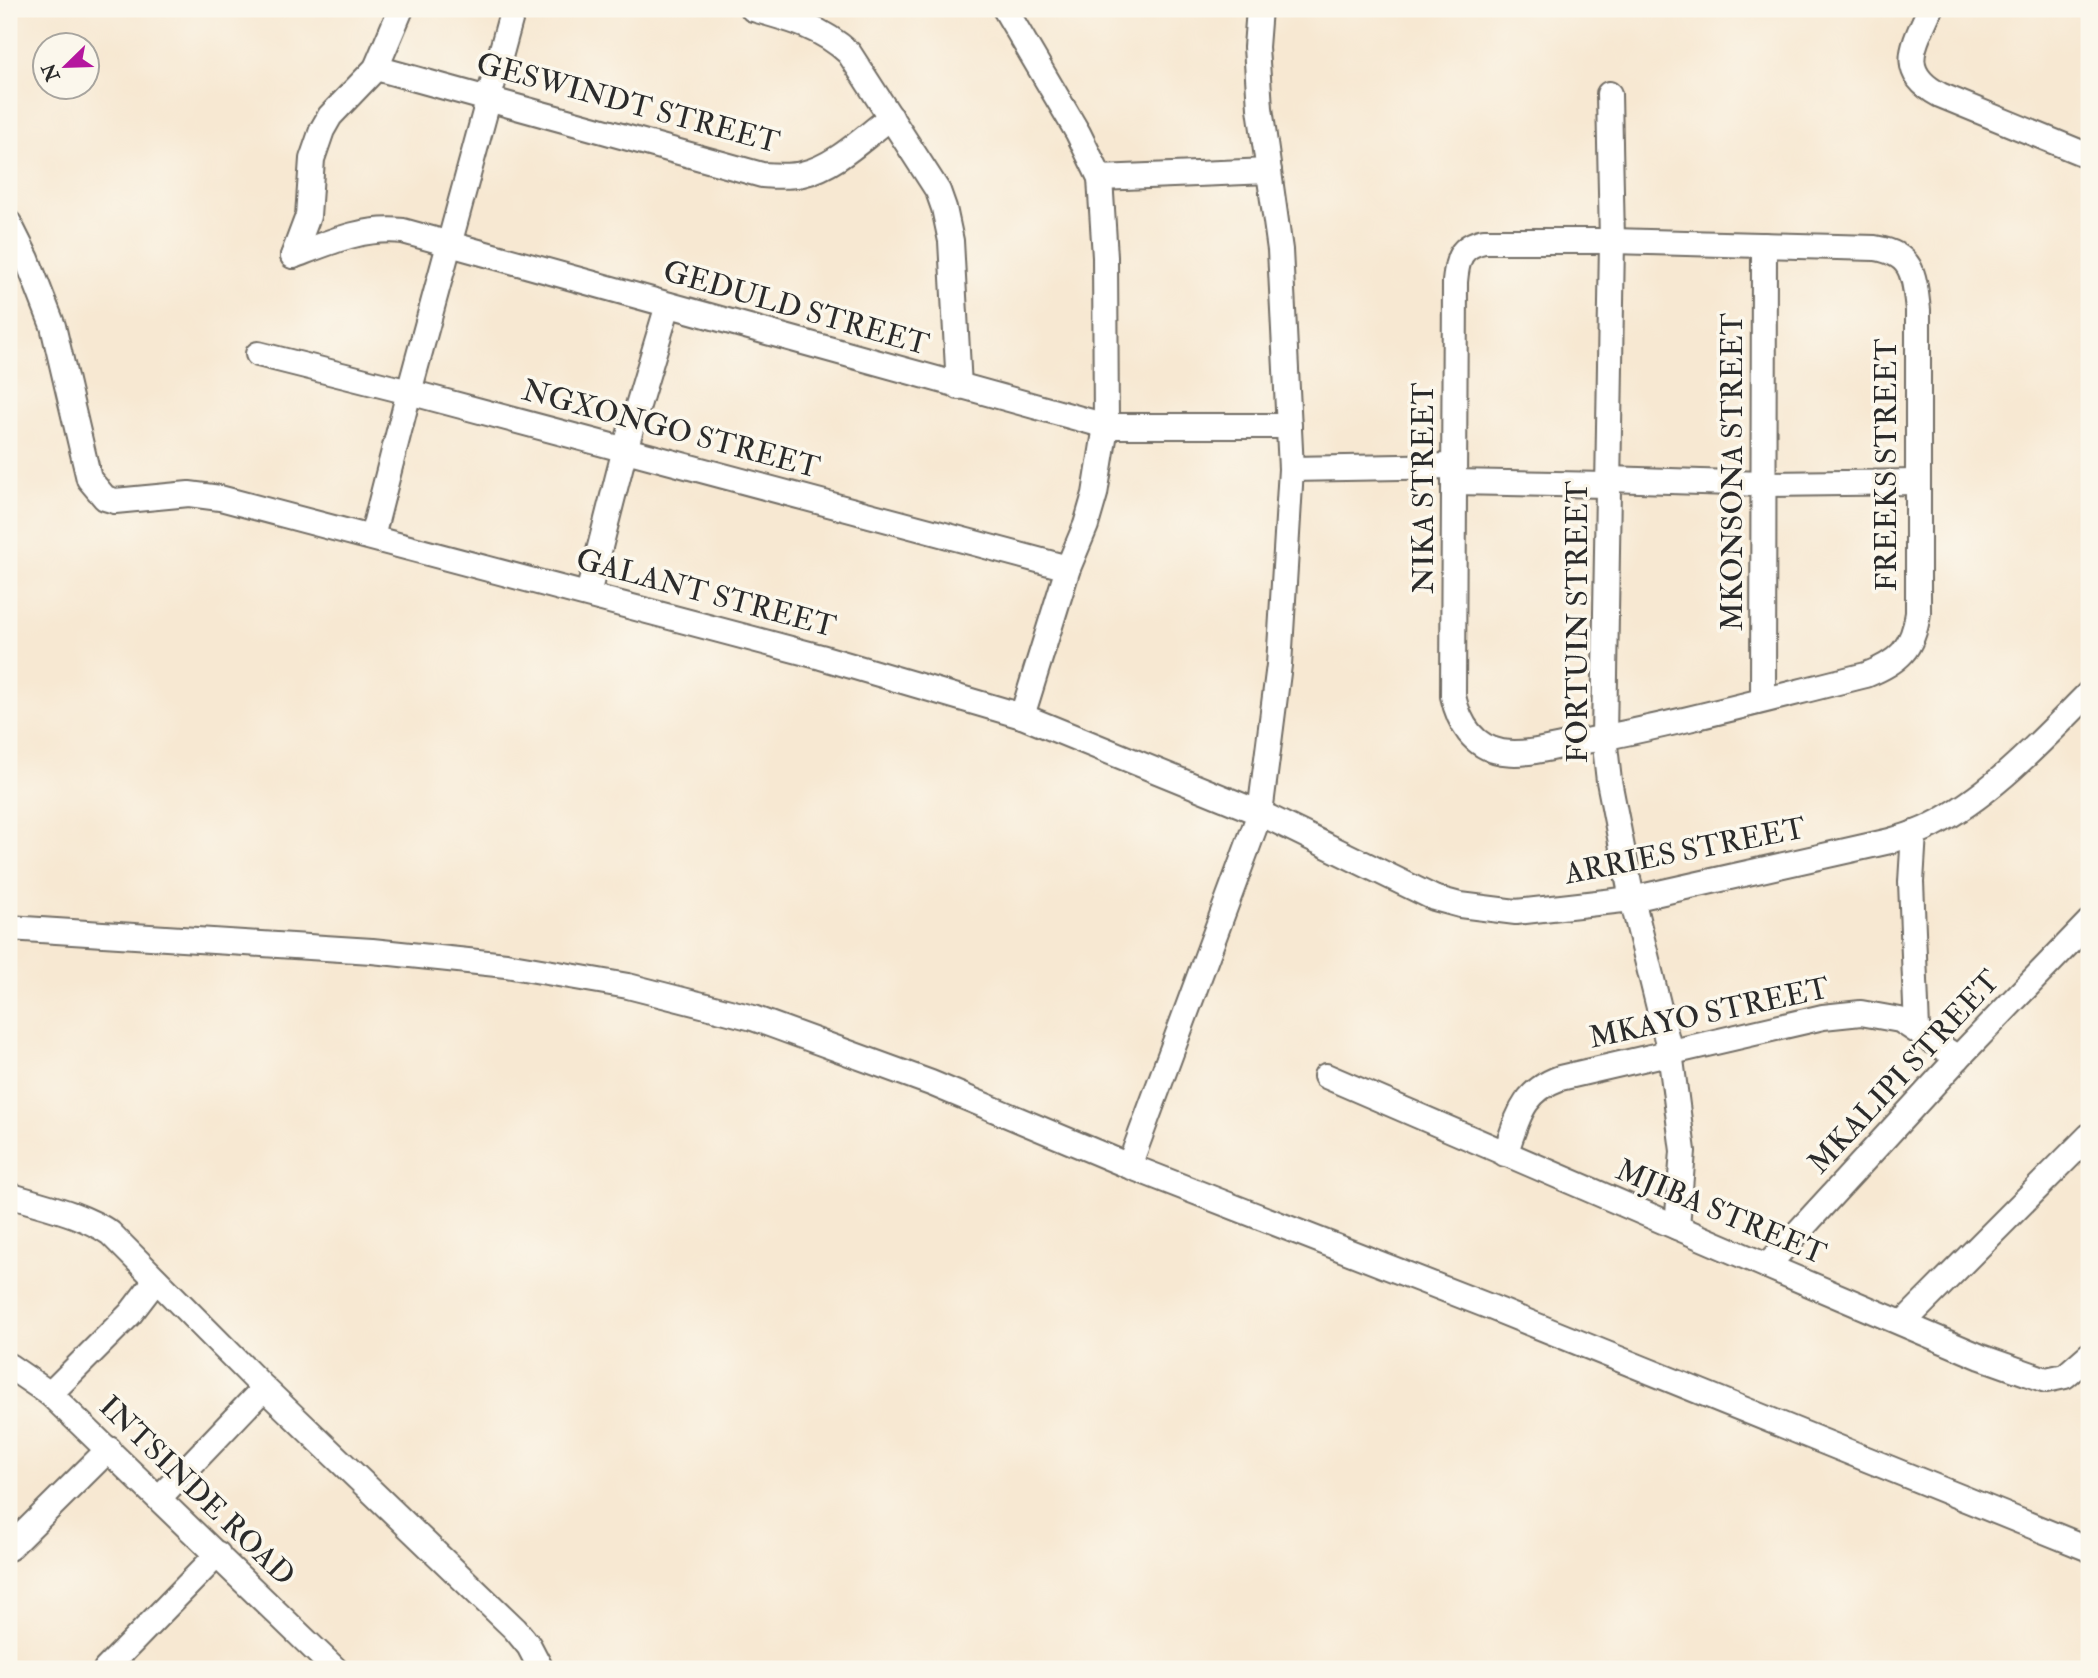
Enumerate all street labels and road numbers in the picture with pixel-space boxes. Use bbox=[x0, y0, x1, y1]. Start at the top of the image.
street label: GESWINDT STREET bbox=[473, 45, 783, 161]
street label: GEDULD STREET bbox=[659, 252, 933, 364]
street label: MKONSONA STREET bbox=[1714, 313, 1751, 631]
street label: FREEKS STREET bbox=[1868, 338, 1905, 592]
street label: NGXONGO STREET bbox=[518, 371, 824, 487]
street label: NIKA STREET bbox=[1405, 382, 1442, 594]
street label: FORTUIN STREET bbox=[1559, 481, 1596, 763]
street label: GALANT STREET bbox=[572, 541, 840, 645]
street label: ARRIES STREET bbox=[1560, 809, 1809, 893]
street label: MKALIPI STREET bbox=[1800, 963, 2008, 1181]
street label: MKAYO STREET bbox=[1586, 969, 1832, 1057]
street label: MJIBA STREET bbox=[1611, 1151, 1831, 1273]
street label: INTSINDE ROAD bbox=[92, 1388, 302, 1594]

